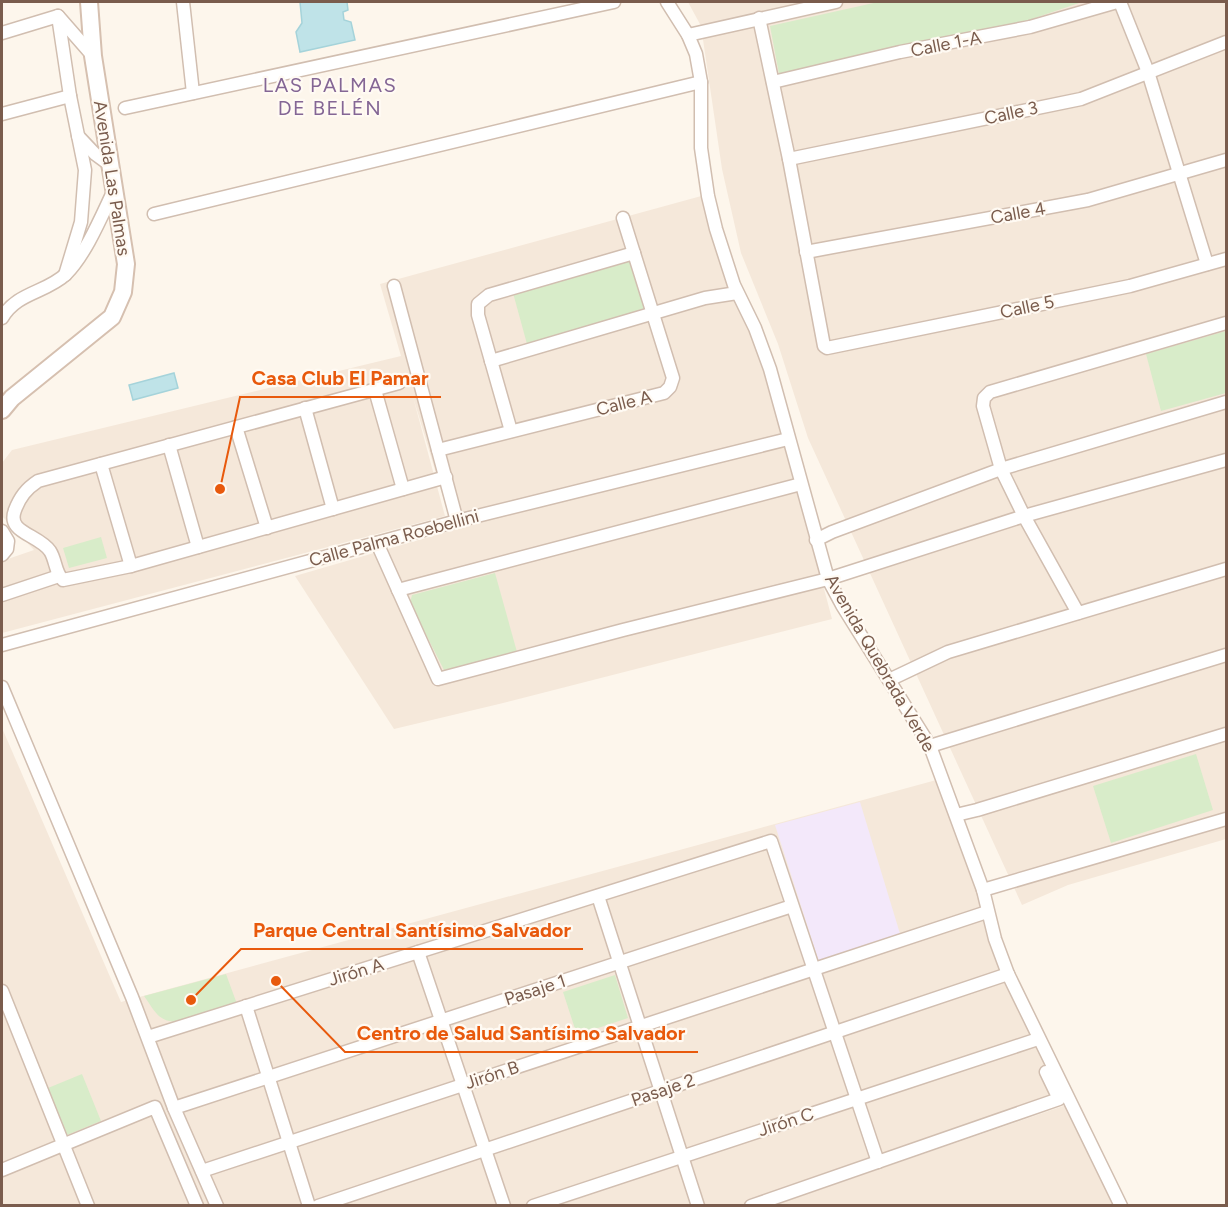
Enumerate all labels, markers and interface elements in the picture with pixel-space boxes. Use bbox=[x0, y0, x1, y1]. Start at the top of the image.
street label: Calle 1-A bbox=[909, 26, 983, 62]
district label: LAS PALMAS DE BELÉN bbox=[263, 73, 397, 120]
street label: Calle 3 bbox=[982, 97, 1040, 129]
street label: Avenida Las Palmas bbox=[89, 99, 135, 257]
street label: Calle 4 bbox=[989, 197, 1047, 229]
street label: Calle 5 bbox=[998, 291, 1056, 323]
callout: Casa Club El Pamar bbox=[240, 359, 441, 397]
text: Casa Club El Pamar bbox=[251, 366, 429, 390]
street label: Calle A bbox=[594, 385, 654, 421]
street label: Calle Palma Roebellini bbox=[307, 505, 481, 571]
street label: Avenida Quebrada Verde bbox=[820, 570, 940, 756]
callout: Parque Central Santísimo Salvador bbox=[241, 911, 583, 949]
text: Parque Central Santísimo Salvador bbox=[253, 918, 571, 942]
street label: Jirón A bbox=[326, 953, 386, 991]
street label: Pasaje 1 bbox=[501, 970, 569, 1010]
callout: Centro de Salud Santísimo Salvador bbox=[345, 1014, 698, 1052]
text: Centro de Salud Santísimo Salvador bbox=[357, 1021, 686, 1045]
street label: Jirón B bbox=[462, 1056, 522, 1094]
street label: Pasaje 2 bbox=[628, 1069, 698, 1111]
street label: Jirón C bbox=[755, 1103, 817, 1141]

